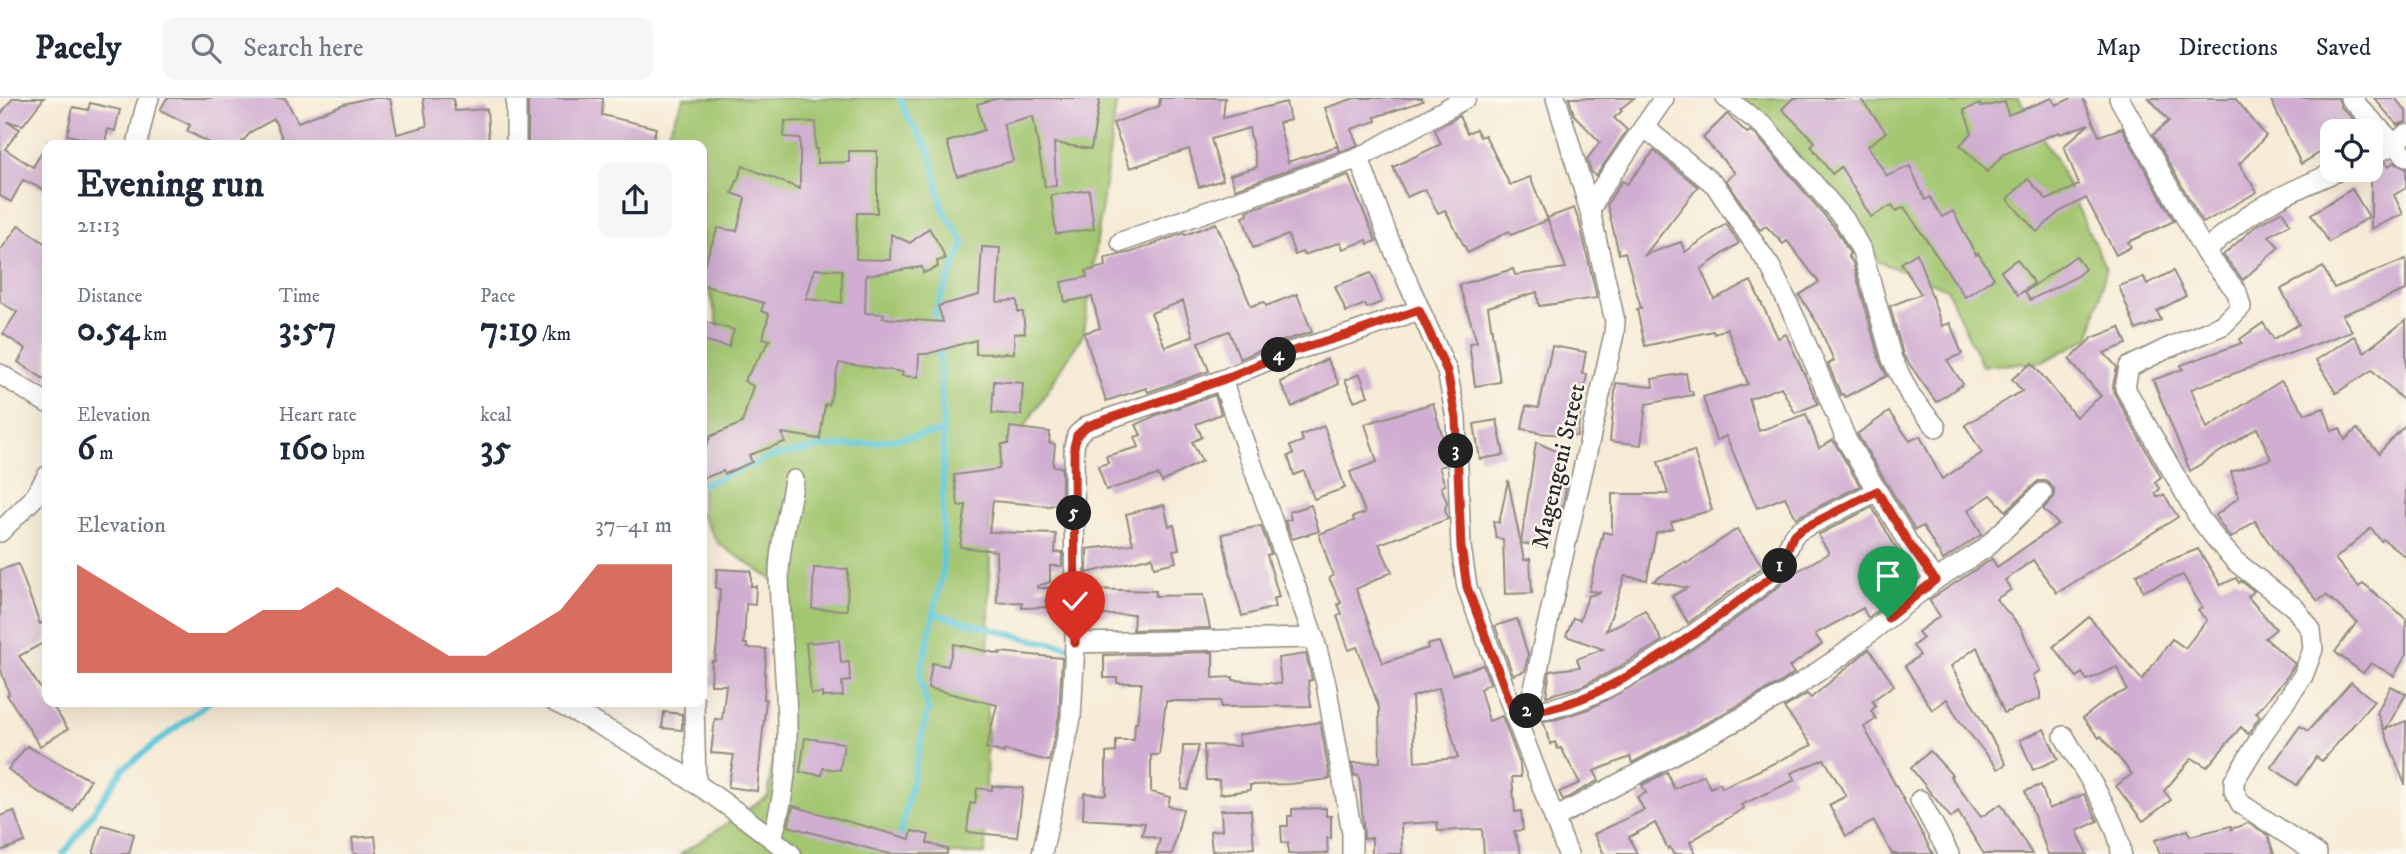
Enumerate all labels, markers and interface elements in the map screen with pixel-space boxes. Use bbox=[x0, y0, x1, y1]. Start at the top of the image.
search box bbox=[163, 17, 653, 80]
text: Pacely bbox=[35, 28, 121, 69]
icon: search bbox=[187, 29, 225, 67]
text: Search here bbox=[243, 32, 363, 65]
text: Map bbox=[2096, 33, 2141, 63]
text: Directions bbox=[2179, 33, 2278, 63]
text: Saved bbox=[2316, 33, 2371, 63]
map controls bbox=[2320, 119, 2383, 182]
button: locate bbox=[2320, 119, 2383, 182]
text: Evening run bbox=[77, 161, 264, 209]
button: share bbox=[598, 163, 672, 237]
text: 21:13 bbox=[77, 211, 120, 240]
text: Distance bbox=[77, 285, 142, 308]
text: Time bbox=[279, 285, 320, 308]
text: Pace bbox=[480, 285, 515, 308]
text: 0.54 bbox=[77, 308, 139, 352]
text: 3:57 bbox=[279, 308, 337, 352]
text: 7:19 bbox=[480, 308, 538, 352]
text: km bbox=[139, 323, 167, 346]
text: /km bbox=[538, 323, 571, 346]
pin: 4 bbox=[1262, 338, 1296, 372]
text: 4 bbox=[1273, 343, 1284, 366]
street label: Magengeni Street bbox=[1525, 380, 1593, 551]
text: Elevation bbox=[77, 404, 151, 427]
text: Heart rate bbox=[279, 404, 357, 427]
text: kcal bbox=[480, 404, 512, 427]
text: 6 bbox=[77, 427, 95, 471]
text: 160 bbox=[279, 427, 328, 471]
text: 35 bbox=[480, 427, 511, 471]
pin: 3 bbox=[1438, 434, 1474, 468]
text: 3 bbox=[1452, 439, 1459, 462]
text: m bbox=[95, 442, 114, 465]
text: bpm bbox=[328, 442, 365, 465]
pin: 5 bbox=[1056, 496, 1092, 530]
text: 5 bbox=[1069, 501, 1078, 524]
text: Elevation bbox=[77, 511, 166, 540]
text: 37–41 m bbox=[595, 511, 672, 540]
pin bbox=[1858, 546, 1918, 618]
pin: 1 bbox=[1762, 548, 1798, 584]
text: 1 bbox=[1776, 554, 1783, 577]
icon: arrive bbox=[1869, 557, 1907, 595]
pin bbox=[1045, 571, 1105, 643]
icon: check bbox=[1056, 582, 1094, 620]
pin: 2 bbox=[1510, 694, 1544, 728]
text: 2 bbox=[1522, 699, 1531, 722]

